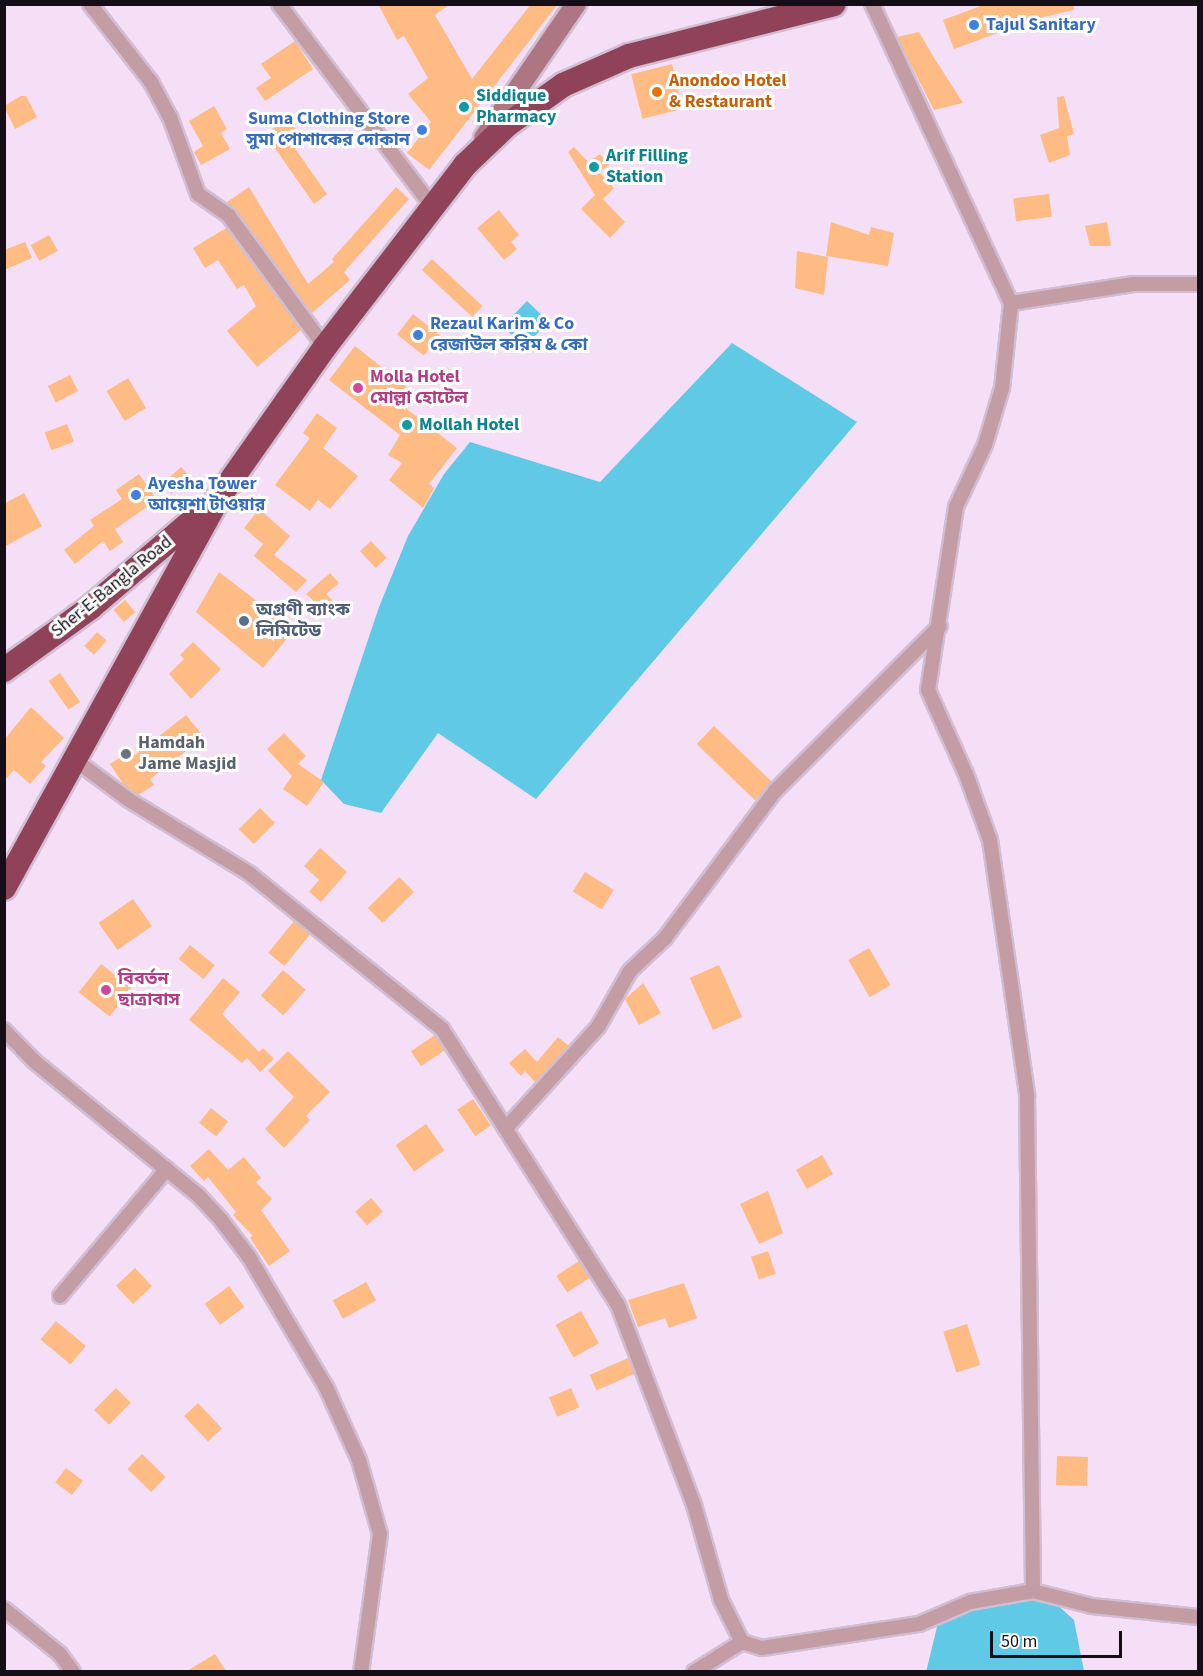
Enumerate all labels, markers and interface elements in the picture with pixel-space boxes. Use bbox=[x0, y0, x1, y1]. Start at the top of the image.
place label: Tajul Sanitary bbox=[986, 14, 1096, 36]
marker: Tajul Sanitary bbox=[967, 18, 981, 32]
place label: Anondoo Hotel & Restaurant bbox=[669, 71, 786, 113]
marker: Anondoo Hotel & Restaurant bbox=[650, 85, 664, 99]
place label: Siddique Pharmacy bbox=[476, 86, 556, 128]
marker: Siddique Pharmacy bbox=[457, 100, 471, 114]
place label: Suma Clothing Store সুমা পোশাকের দোকান bbox=[246, 109, 410, 152]
marker: Suma Clothing Store সুমা পোশাকের দোকান bbox=[415, 123, 429, 137]
place label: Arif Filling Station bbox=[606, 146, 688, 188]
marker: Arif Filling Station bbox=[587, 160, 601, 174]
place label: Rezaul Karim & Co রেজাউল করিম & কো bbox=[430, 314, 587, 356]
marker: Rezaul Karim & Co রেজাউল করিম & কো bbox=[411, 328, 425, 342]
place label: Molla Hotel মোল্লা হোটেল bbox=[370, 367, 468, 410]
marker: Molla Hotel মোল্লা হোটেল bbox=[351, 381, 365, 395]
place label: Mollah Hotel bbox=[419, 414, 519, 436]
marker: Mollah Hotel bbox=[400, 418, 414, 432]
place label: Ayesha Tower আয়েশা টাওয়ার bbox=[148, 474, 265, 516]
marker: Ayesha Tower আয়েশা টাওয়ার bbox=[129, 488, 143, 502]
street label: Sher-E-Bangla Road bbox=[47, 532, 177, 642]
place label: অগ্রণী ব্যাংক লিমিটেড bbox=[256, 600, 350, 642]
marker: অগ্রণী ব্যাংক লিমিটেড bbox=[237, 614, 251, 628]
place label: Hamdah Jame Masjid bbox=[138, 733, 236, 776]
marker: Hamdah Jame Masjid bbox=[119, 747, 133, 761]
place label: বিবর্তন ছাত্রাবাস bbox=[118, 969, 180, 1012]
marker: বিবর্তন ছাত্রাবাস bbox=[99, 983, 113, 997]
scale bar bbox=[993, 1619, 1125, 1657]
text: 50 m bbox=[1001, 1629, 1037, 1654]

